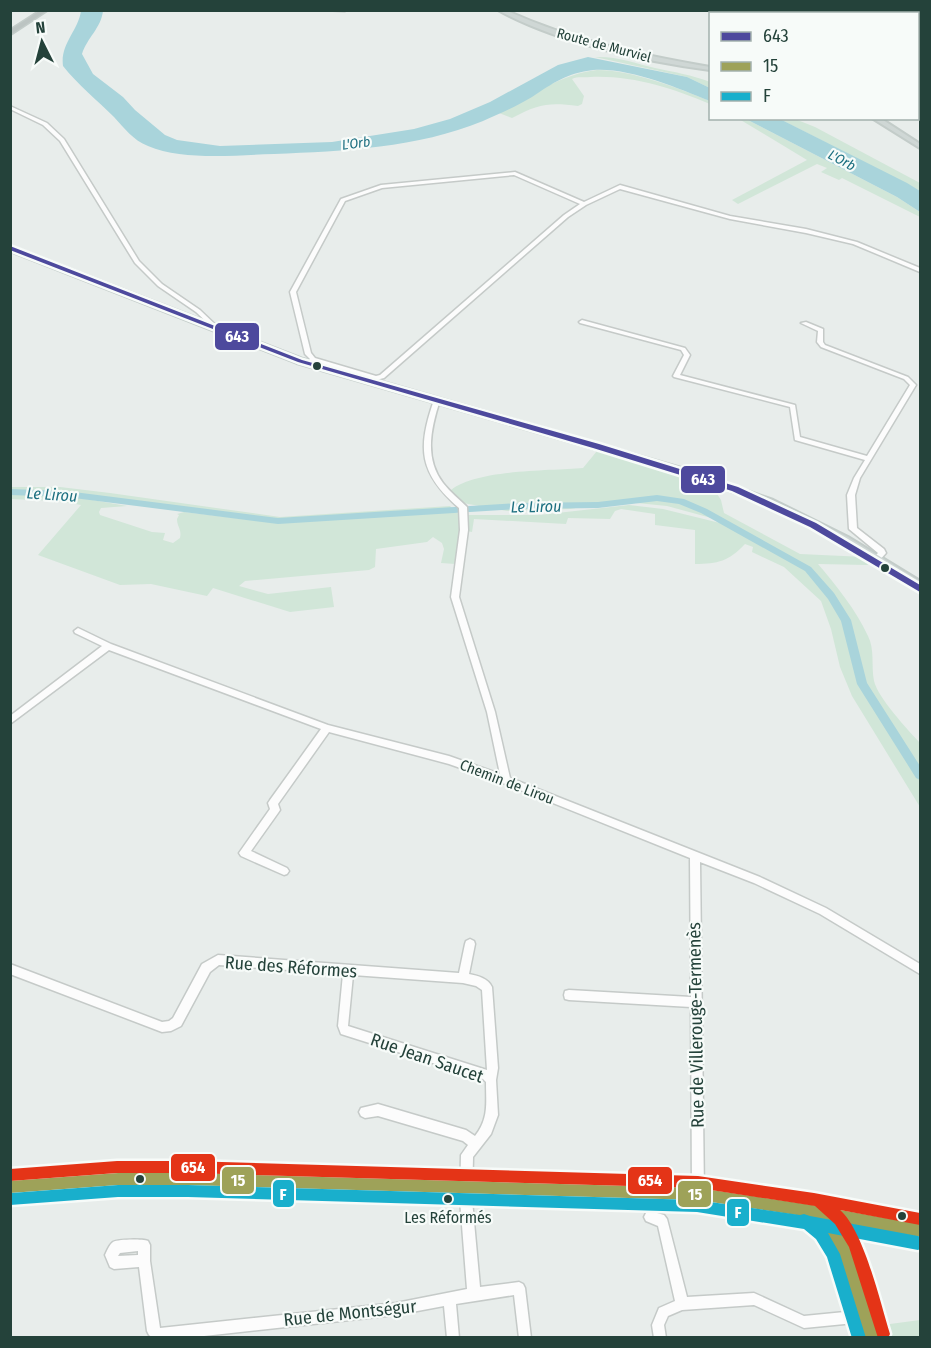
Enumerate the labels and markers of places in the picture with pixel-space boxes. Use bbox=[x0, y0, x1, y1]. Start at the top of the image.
unlabelled marker bbox=[311, 360, 323, 372]
unlabelled marker bbox=[879, 562, 891, 574]
unlabelled marker bbox=[134, 1173, 146, 1185]
marker: Les Réformés bbox=[442, 1193, 454, 1205]
place label: Les Réformés bbox=[404, 1208, 492, 1227]
unlabelled marker bbox=[896, 1210, 908, 1222]

